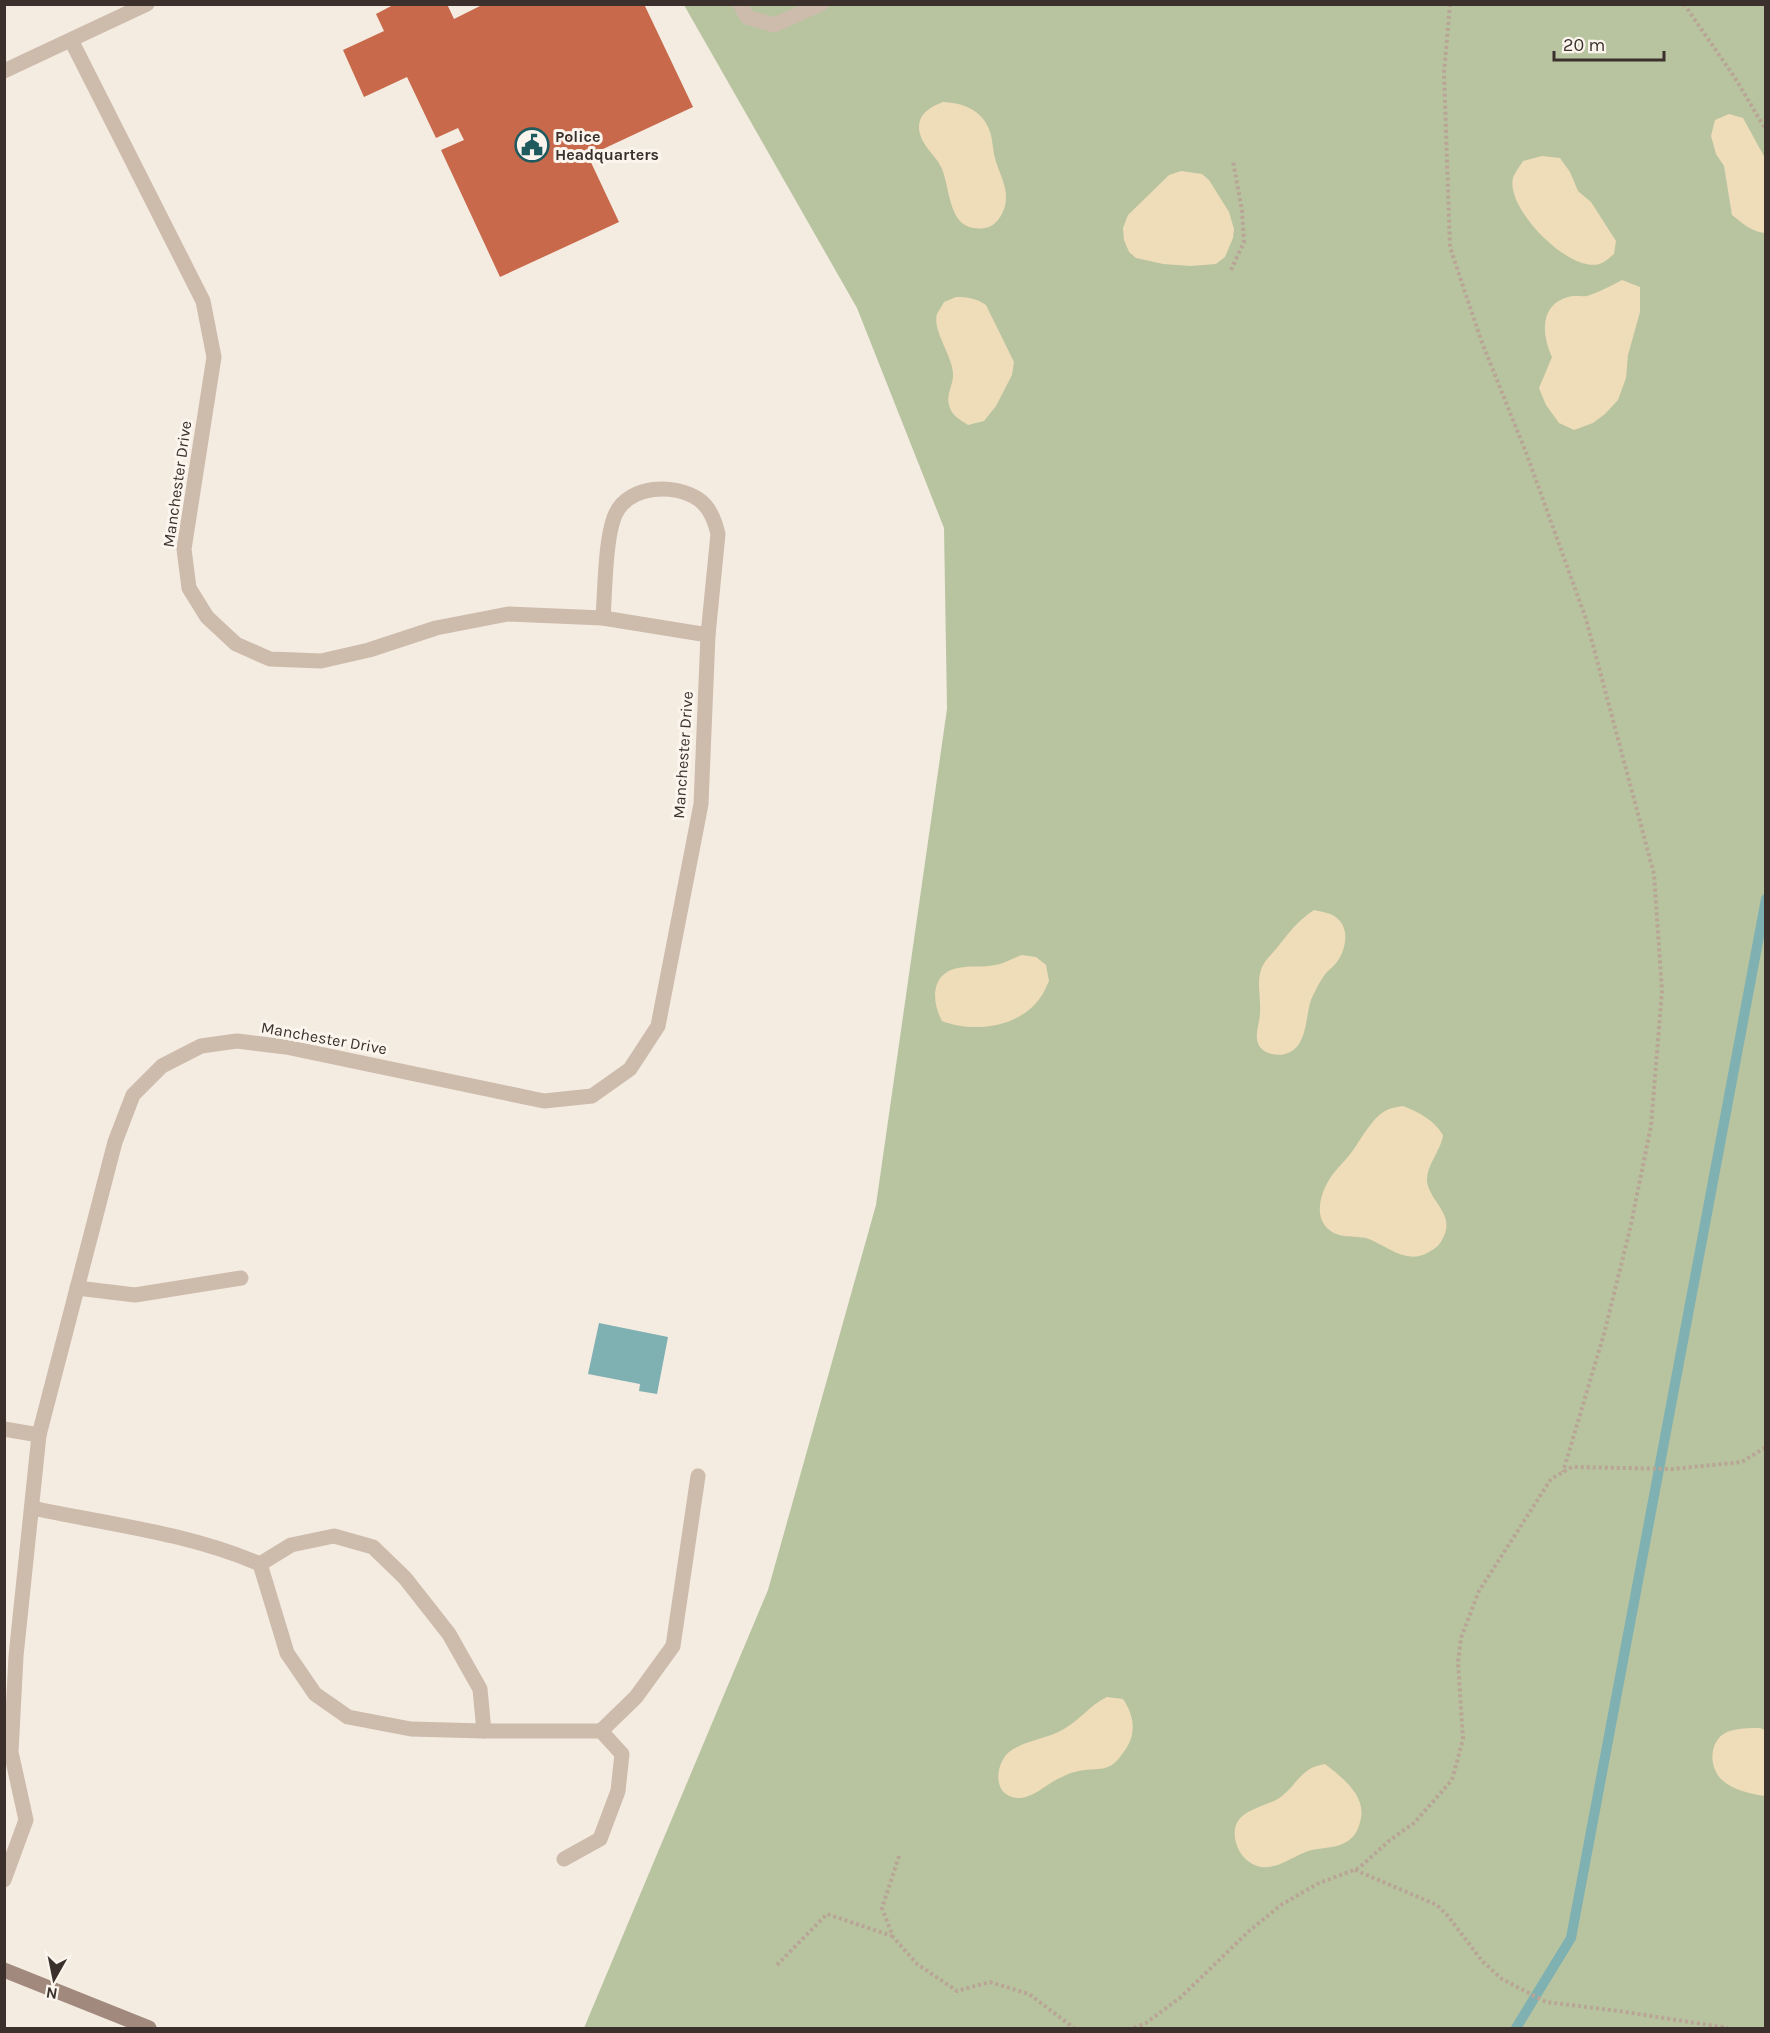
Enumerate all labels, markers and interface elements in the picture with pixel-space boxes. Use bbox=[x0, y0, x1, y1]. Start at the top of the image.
scale bar bbox=[1554, 24, 1664, 62]
text: 20 m bbox=[1563, 34, 1605, 56]
public building icon: Police Headquarters bbox=[514, 127, 550, 163]
place label: Police Headquarters bbox=[555, 127, 659, 164]
street label: Manchester Drive bbox=[159, 419, 195, 549]
street label: Manchester Drive bbox=[669, 691, 697, 819]
street label: Manchester Drive bbox=[259, 1018, 389, 1058]
north arrow bbox=[24, 1949, 84, 2009]
text: N bbox=[45, 1983, 59, 2004]

